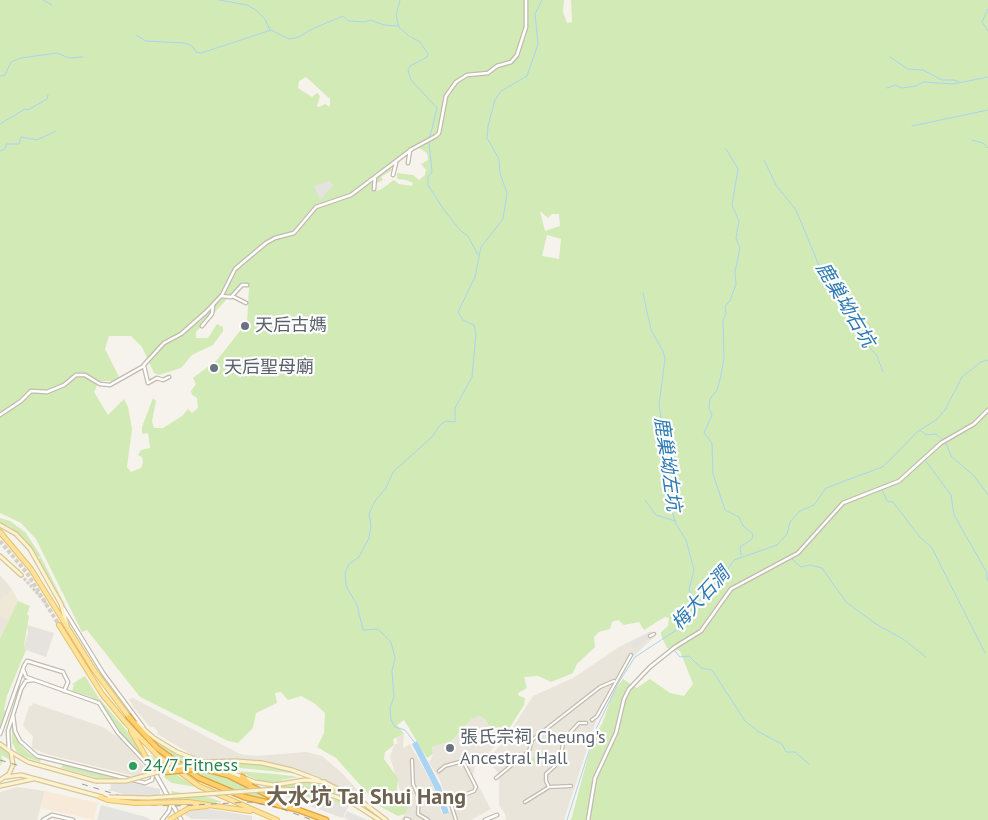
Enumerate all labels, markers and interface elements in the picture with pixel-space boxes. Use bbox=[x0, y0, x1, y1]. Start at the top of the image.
water label: 鹿巢坳右坑 bbox=[811, 258, 879, 352]
place label: 天后古媽 bbox=[255, 315, 327, 337]
marker: 天后古媽 bbox=[239, 320, 251, 332]
place label: 天后聖母廟 bbox=[224, 357, 314, 379]
marker: 天后聖母廟 bbox=[208, 362, 220, 374]
water label: 鹿巢坳左坑 bbox=[649, 415, 685, 513]
water label: 梅大石澗 bbox=[667, 563, 735, 635]
place label: 張氏宗祠 Cheung's Ancestral Hall bbox=[460, 727, 606, 770]
marker: 張氏宗祠 Cheung's Ancestral Hall bbox=[444, 742, 456, 754]
place label: 24/7 Fitness bbox=[143, 755, 238, 777]
marker: 24/7 Fitness bbox=[127, 760, 139, 772]
district label: 大水坑 Tai Shui Hang bbox=[266, 785, 466, 811]

